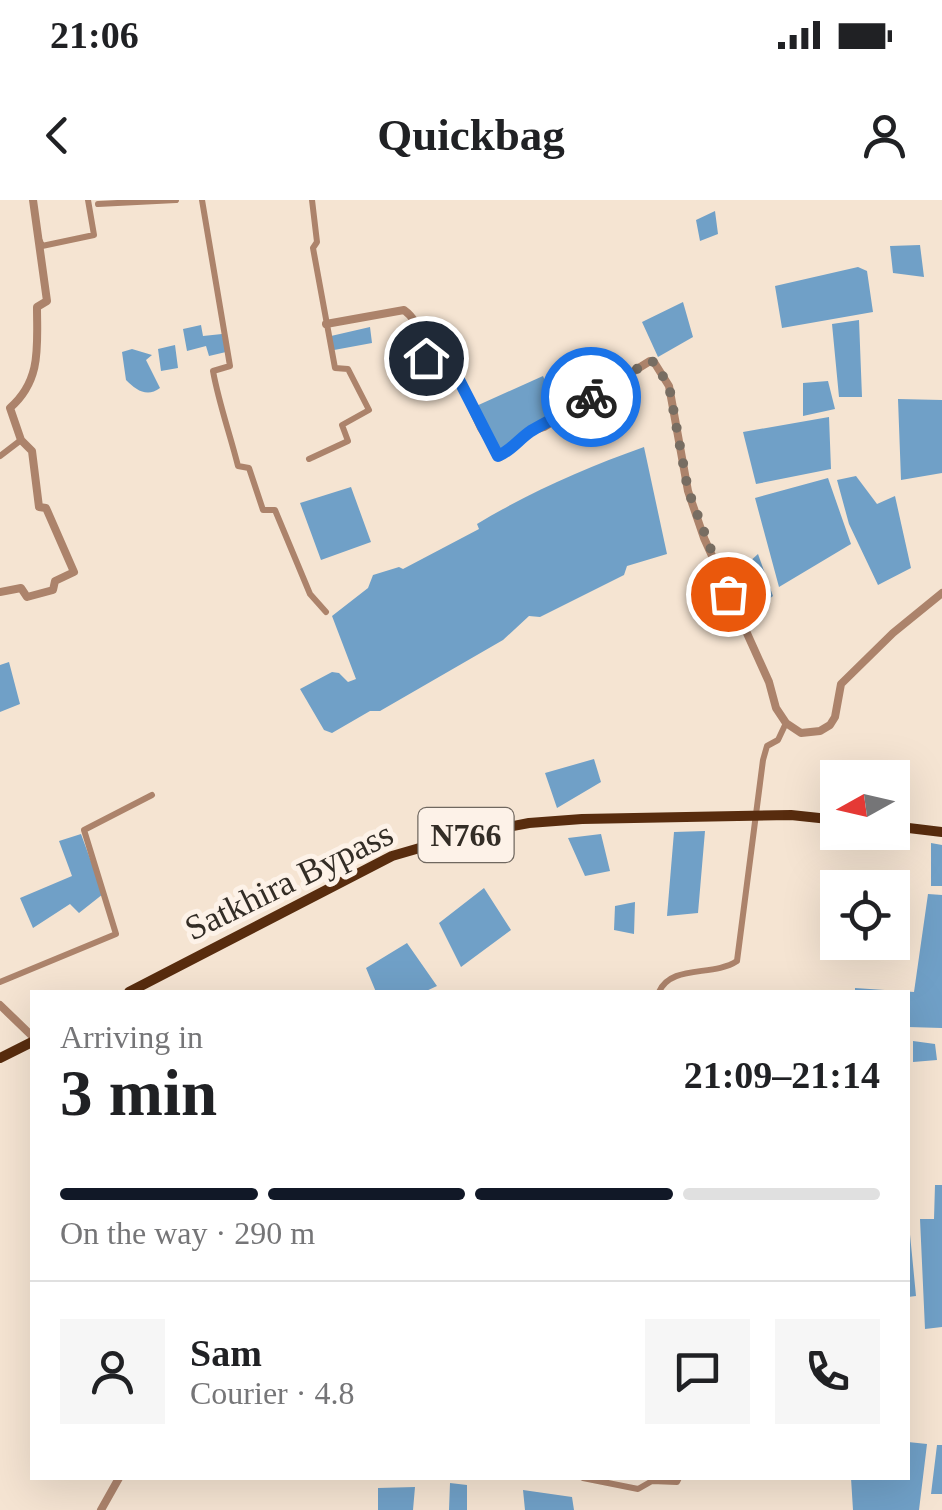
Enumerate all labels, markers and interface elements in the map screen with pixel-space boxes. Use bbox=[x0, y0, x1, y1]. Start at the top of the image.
text: 21:06 bbox=[50, 14, 139, 56]
icon: back bbox=[30, 108, 85, 163]
icon: person bbox=[857, 108, 912, 163]
text: Quickbag bbox=[377, 110, 565, 160]
pin bbox=[384, 316, 469, 401]
icon: home bbox=[399, 331, 454, 386]
courier bbox=[541, 347, 641, 447]
icon: bike bbox=[564, 370, 619, 425]
pin bbox=[686, 552, 771, 637]
icon: bag bbox=[701, 567, 756, 622]
north arrow bbox=[820, 760, 910, 850]
map controls bbox=[820, 760, 910, 960]
road number: N766 bbox=[418, 808, 514, 862]
street label: Satkhira Bypass bbox=[179, 814, 399, 948]
button: locate bbox=[820, 870, 910, 960]
text: Arriving in bbox=[60, 1019, 203, 1055]
text: 21:09–21:14 bbox=[684, 1054, 880, 1096]
text: 3 min bbox=[60, 1057, 217, 1129]
text: On the way · 290 m bbox=[60, 1215, 315, 1251]
button: person bbox=[60, 1319, 165, 1424]
button: chat bbox=[645, 1319, 750, 1424]
button: phone bbox=[775, 1319, 880, 1424]
text: Sam bbox=[190, 1332, 262, 1374]
text: Courier · 4.8 bbox=[190, 1375, 354, 1411]

